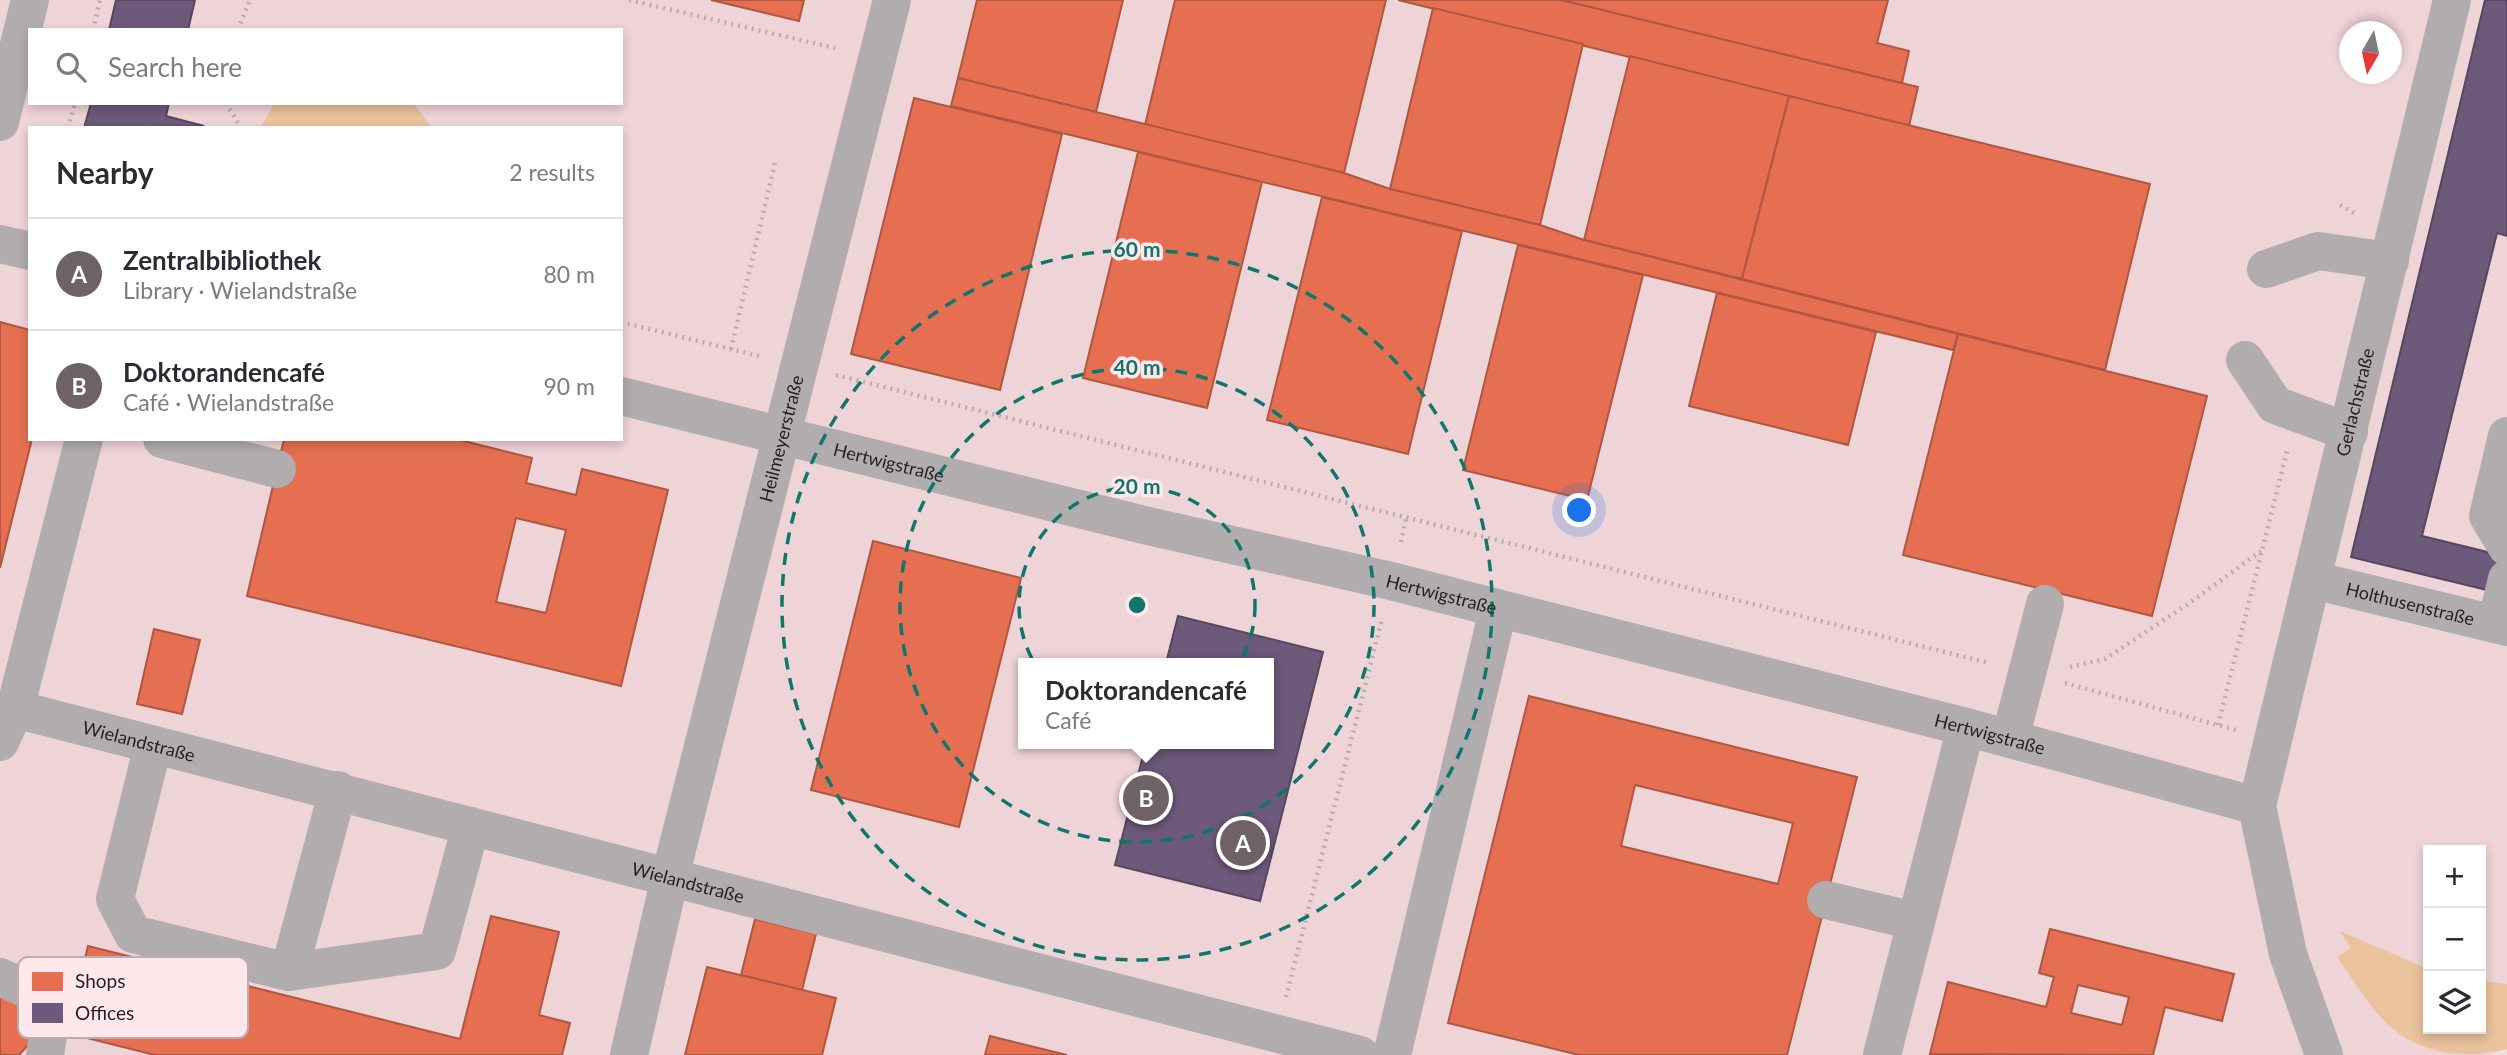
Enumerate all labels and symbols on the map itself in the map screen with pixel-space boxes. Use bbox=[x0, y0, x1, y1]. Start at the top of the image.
north arrow bbox=[2339, 21, 2402, 84]
text: 60 m bbox=[1113, 236, 1161, 261]
street label: Gerlachstraße bbox=[2331, 346, 2378, 458]
text: 40 m bbox=[1113, 354, 1161, 379]
street label: Heilmeyerstraße bbox=[754, 373, 808, 504]
street label: Hertwigstraße bbox=[831, 438, 947, 486]
text: 20 m bbox=[1113, 473, 1161, 498]
your location bbox=[1562, 493, 1596, 527]
street label: Hertwigstraße bbox=[1384, 569, 1499, 618]
street label: Holthusenstraße bbox=[2344, 577, 2477, 630]
centre of rings bbox=[1125, 593, 1149, 617]
street label: Hertwigstraße bbox=[1932, 708, 2048, 759]
street label: Wielandstraße bbox=[80, 716, 198, 766]
pin: B bbox=[1123, 772, 1169, 824]
pin: A bbox=[1220, 817, 1266, 869]
street label: Wielandstraße bbox=[629, 857, 747, 907]
legend bbox=[18, 957, 248, 1038]
text: Shops bbox=[75, 969, 125, 992]
text: Offices bbox=[75, 1001, 134, 1024]

